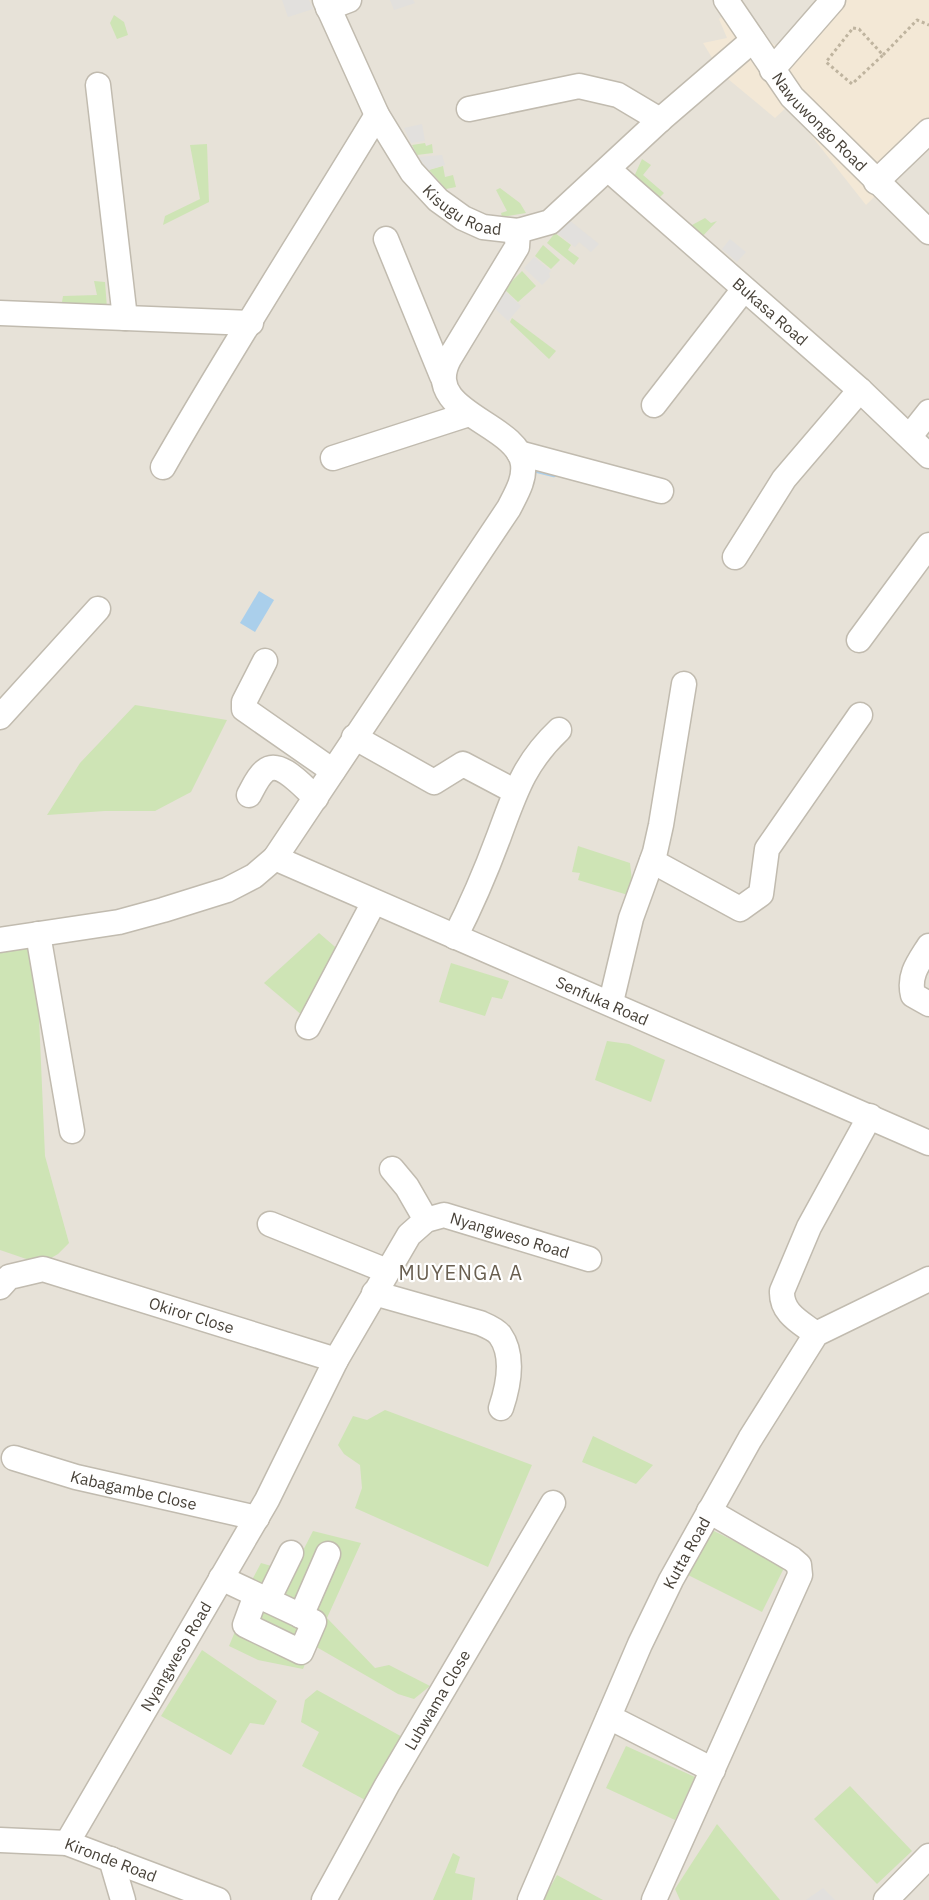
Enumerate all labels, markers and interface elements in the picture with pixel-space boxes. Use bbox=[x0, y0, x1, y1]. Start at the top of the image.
street label: Nawuwongo Road bbox=[768, 68, 871, 175]
street label: Kisugu Road bbox=[419, 180, 503, 239]
street label: Bukasa Road bbox=[729, 273, 812, 350]
street label: Senfuka Road bbox=[553, 972, 652, 1030]
street label: Nyangweso Road bbox=[448, 1207, 572, 1262]
district label: MUYENGA A bbox=[398, 1259, 524, 1286]
street label: Okiror Close bbox=[147, 1293, 237, 1338]
street label: Kabagambe Close bbox=[68, 1466, 199, 1514]
street label: Kutta Road bbox=[658, 1513, 714, 1592]
street label: Nyangweso Road bbox=[136, 1598, 216, 1715]
street label: Lubwama Close bbox=[400, 1646, 475, 1754]
street label: Kironde Road bbox=[62, 1833, 160, 1886]

